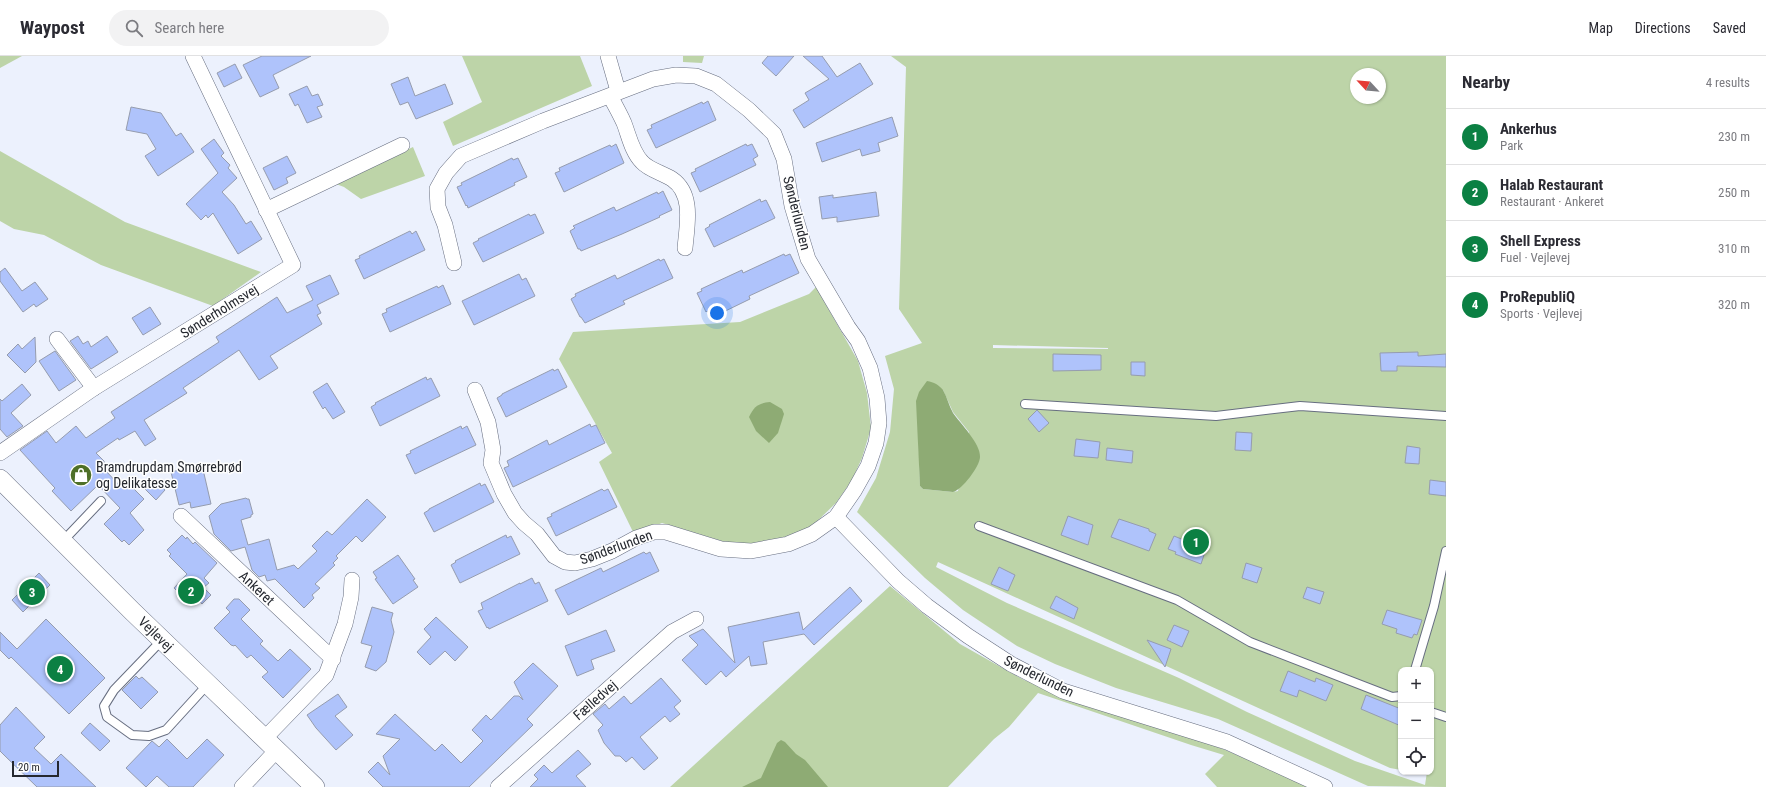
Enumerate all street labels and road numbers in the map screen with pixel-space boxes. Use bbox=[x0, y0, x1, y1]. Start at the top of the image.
street label: Sønderlunden bbox=[780, 174, 814, 252]
street label: Sønderholmsvej bbox=[177, 281, 261, 341]
street label: Sønderlunden bbox=[578, 527, 654, 567]
street label: Ankeret bbox=[236, 568, 278, 608]
street label: Vejlevej bbox=[135, 613, 177, 655]
street label: Sønderlunden bbox=[1001, 652, 1077, 700]
street label: Fælledvej bbox=[570, 677, 620, 723]

